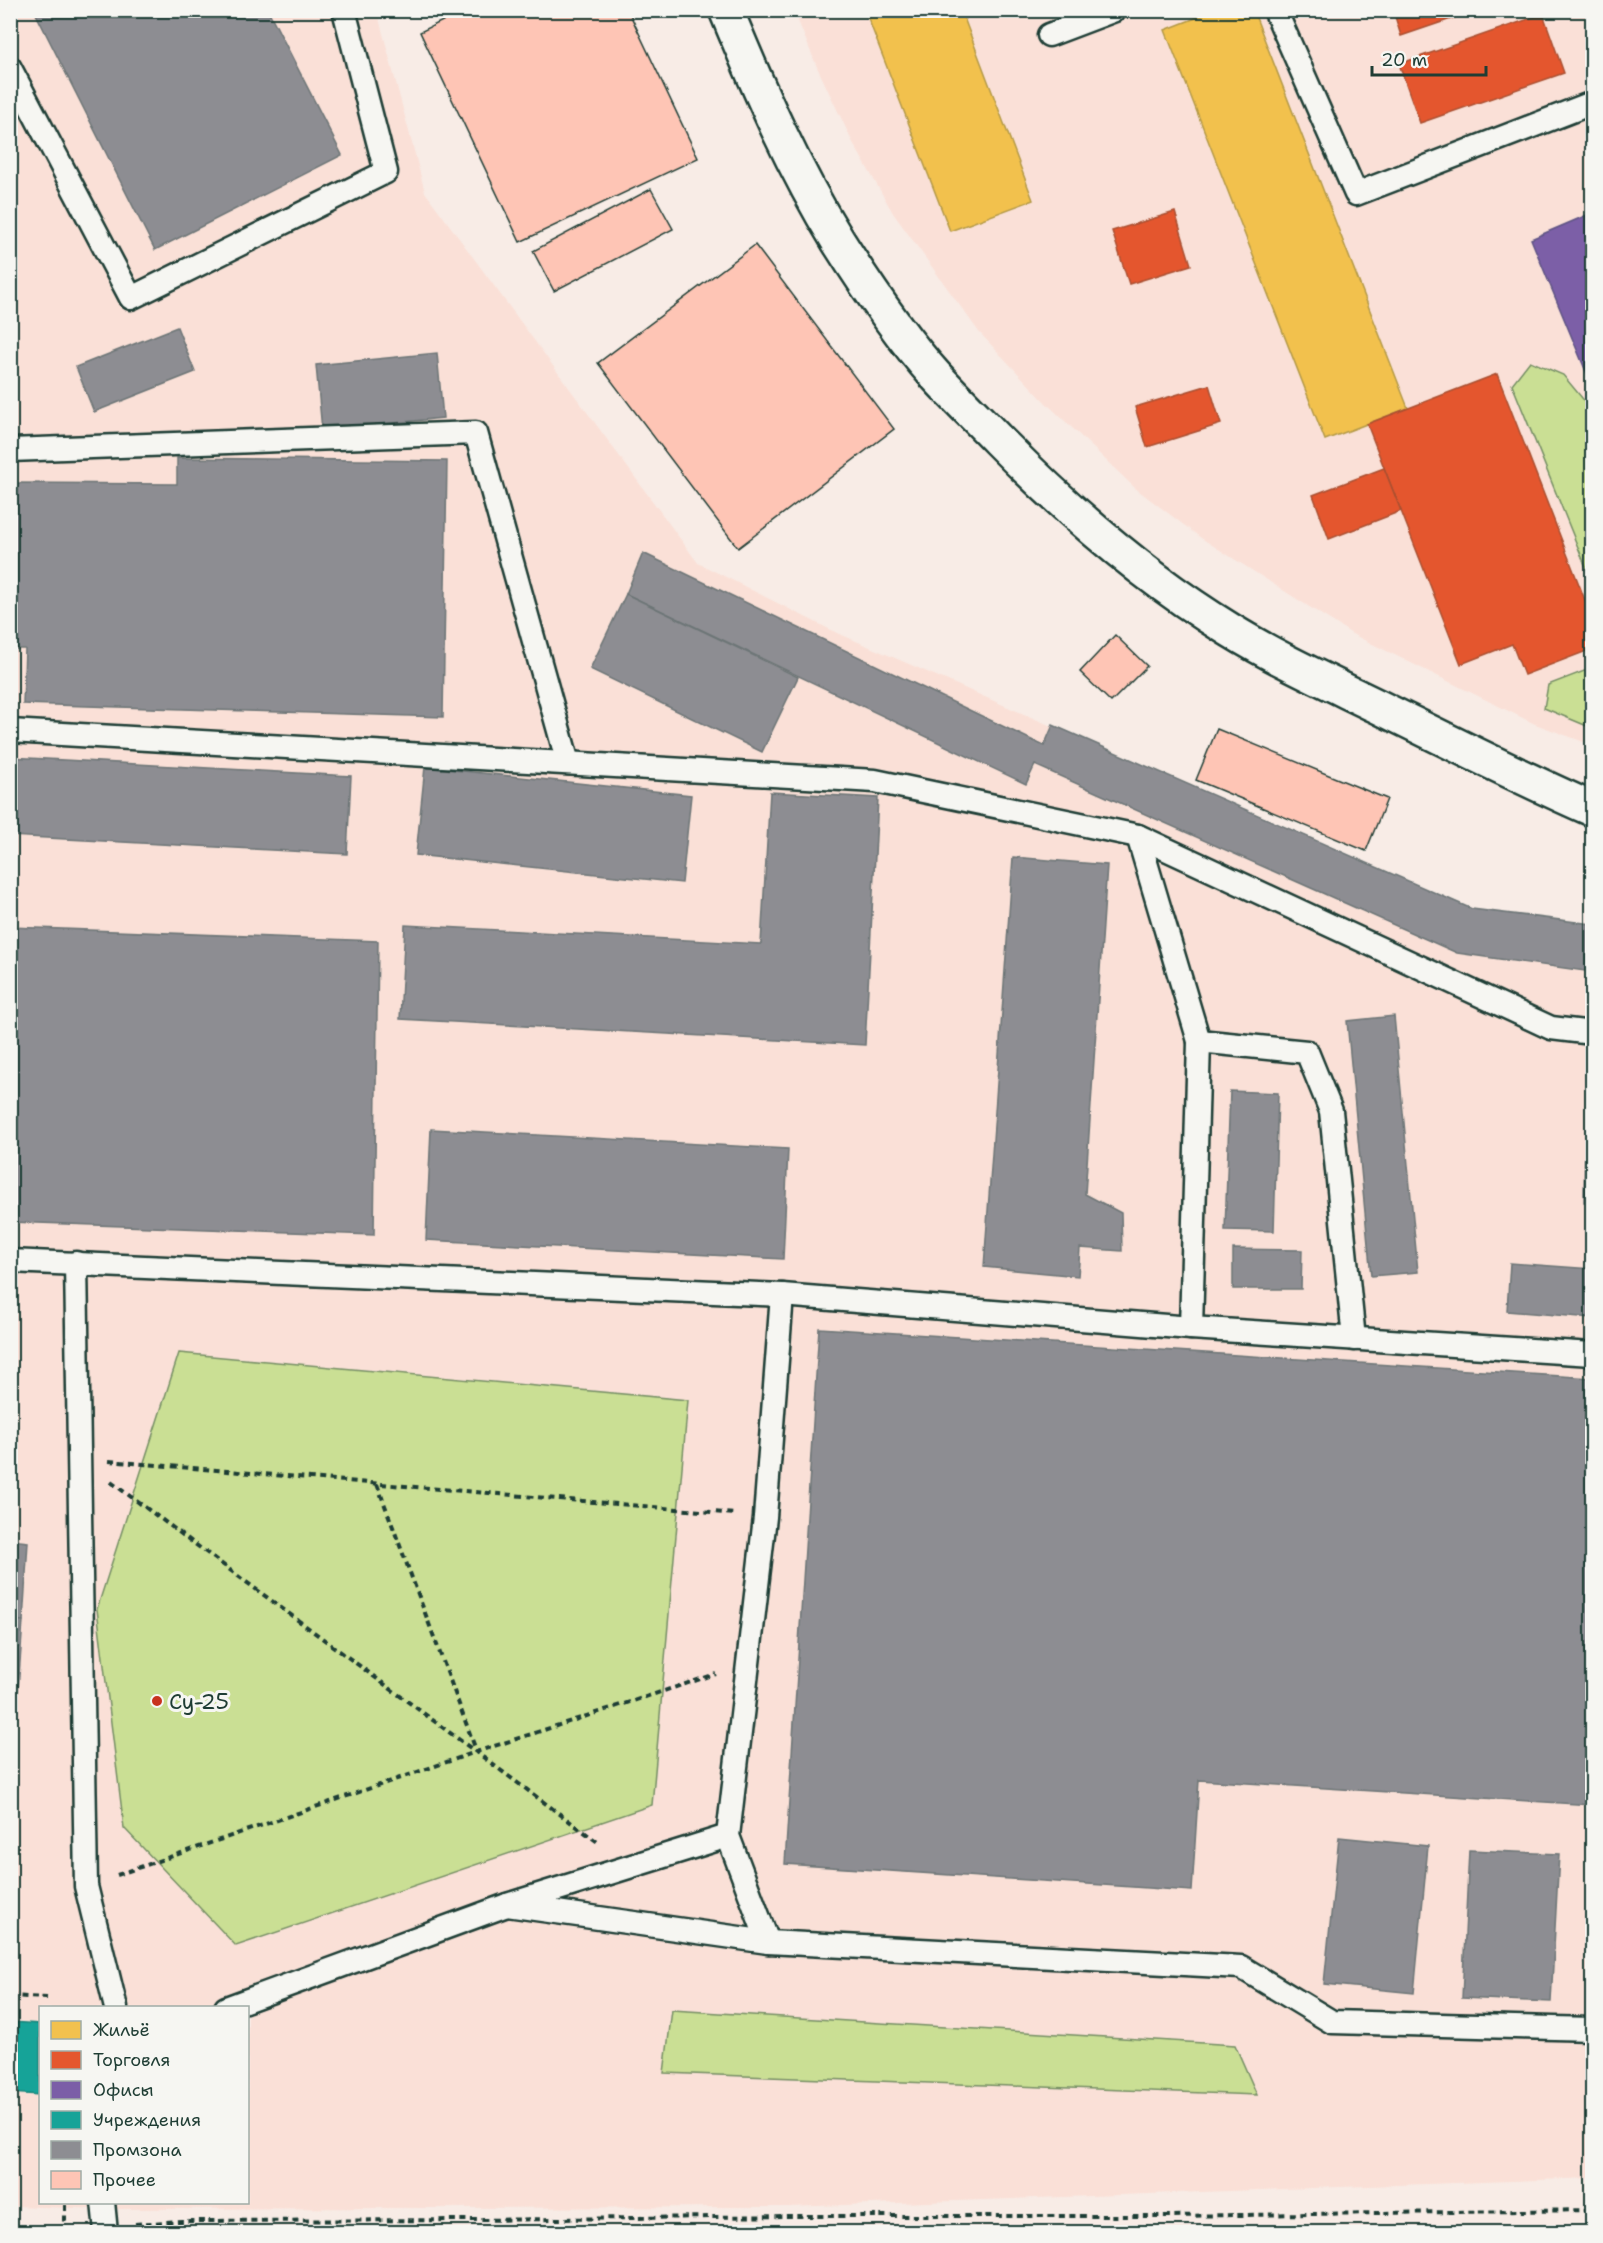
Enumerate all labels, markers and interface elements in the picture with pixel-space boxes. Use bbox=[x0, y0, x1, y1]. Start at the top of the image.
scale bar bbox=[1372, 39, 1486, 77]
text: 20 m bbox=[1381, 48, 1427, 72]
place label: Су-25 bbox=[169, 1687, 229, 1716]
marker: Су-25 bbox=[150, 1694, 164, 1708]
legend bbox=[39, 2006, 249, 2204]
text: Жильё bbox=[93, 2018, 150, 2042]
text: Торговля bbox=[93, 2048, 171, 2072]
text: Офисы bbox=[93, 2078, 154, 2102]
text: Учреждения bbox=[93, 2108, 201, 2132]
text: Промзона bbox=[93, 2138, 182, 2162]
text: Прочее bbox=[93, 2168, 156, 2192]

